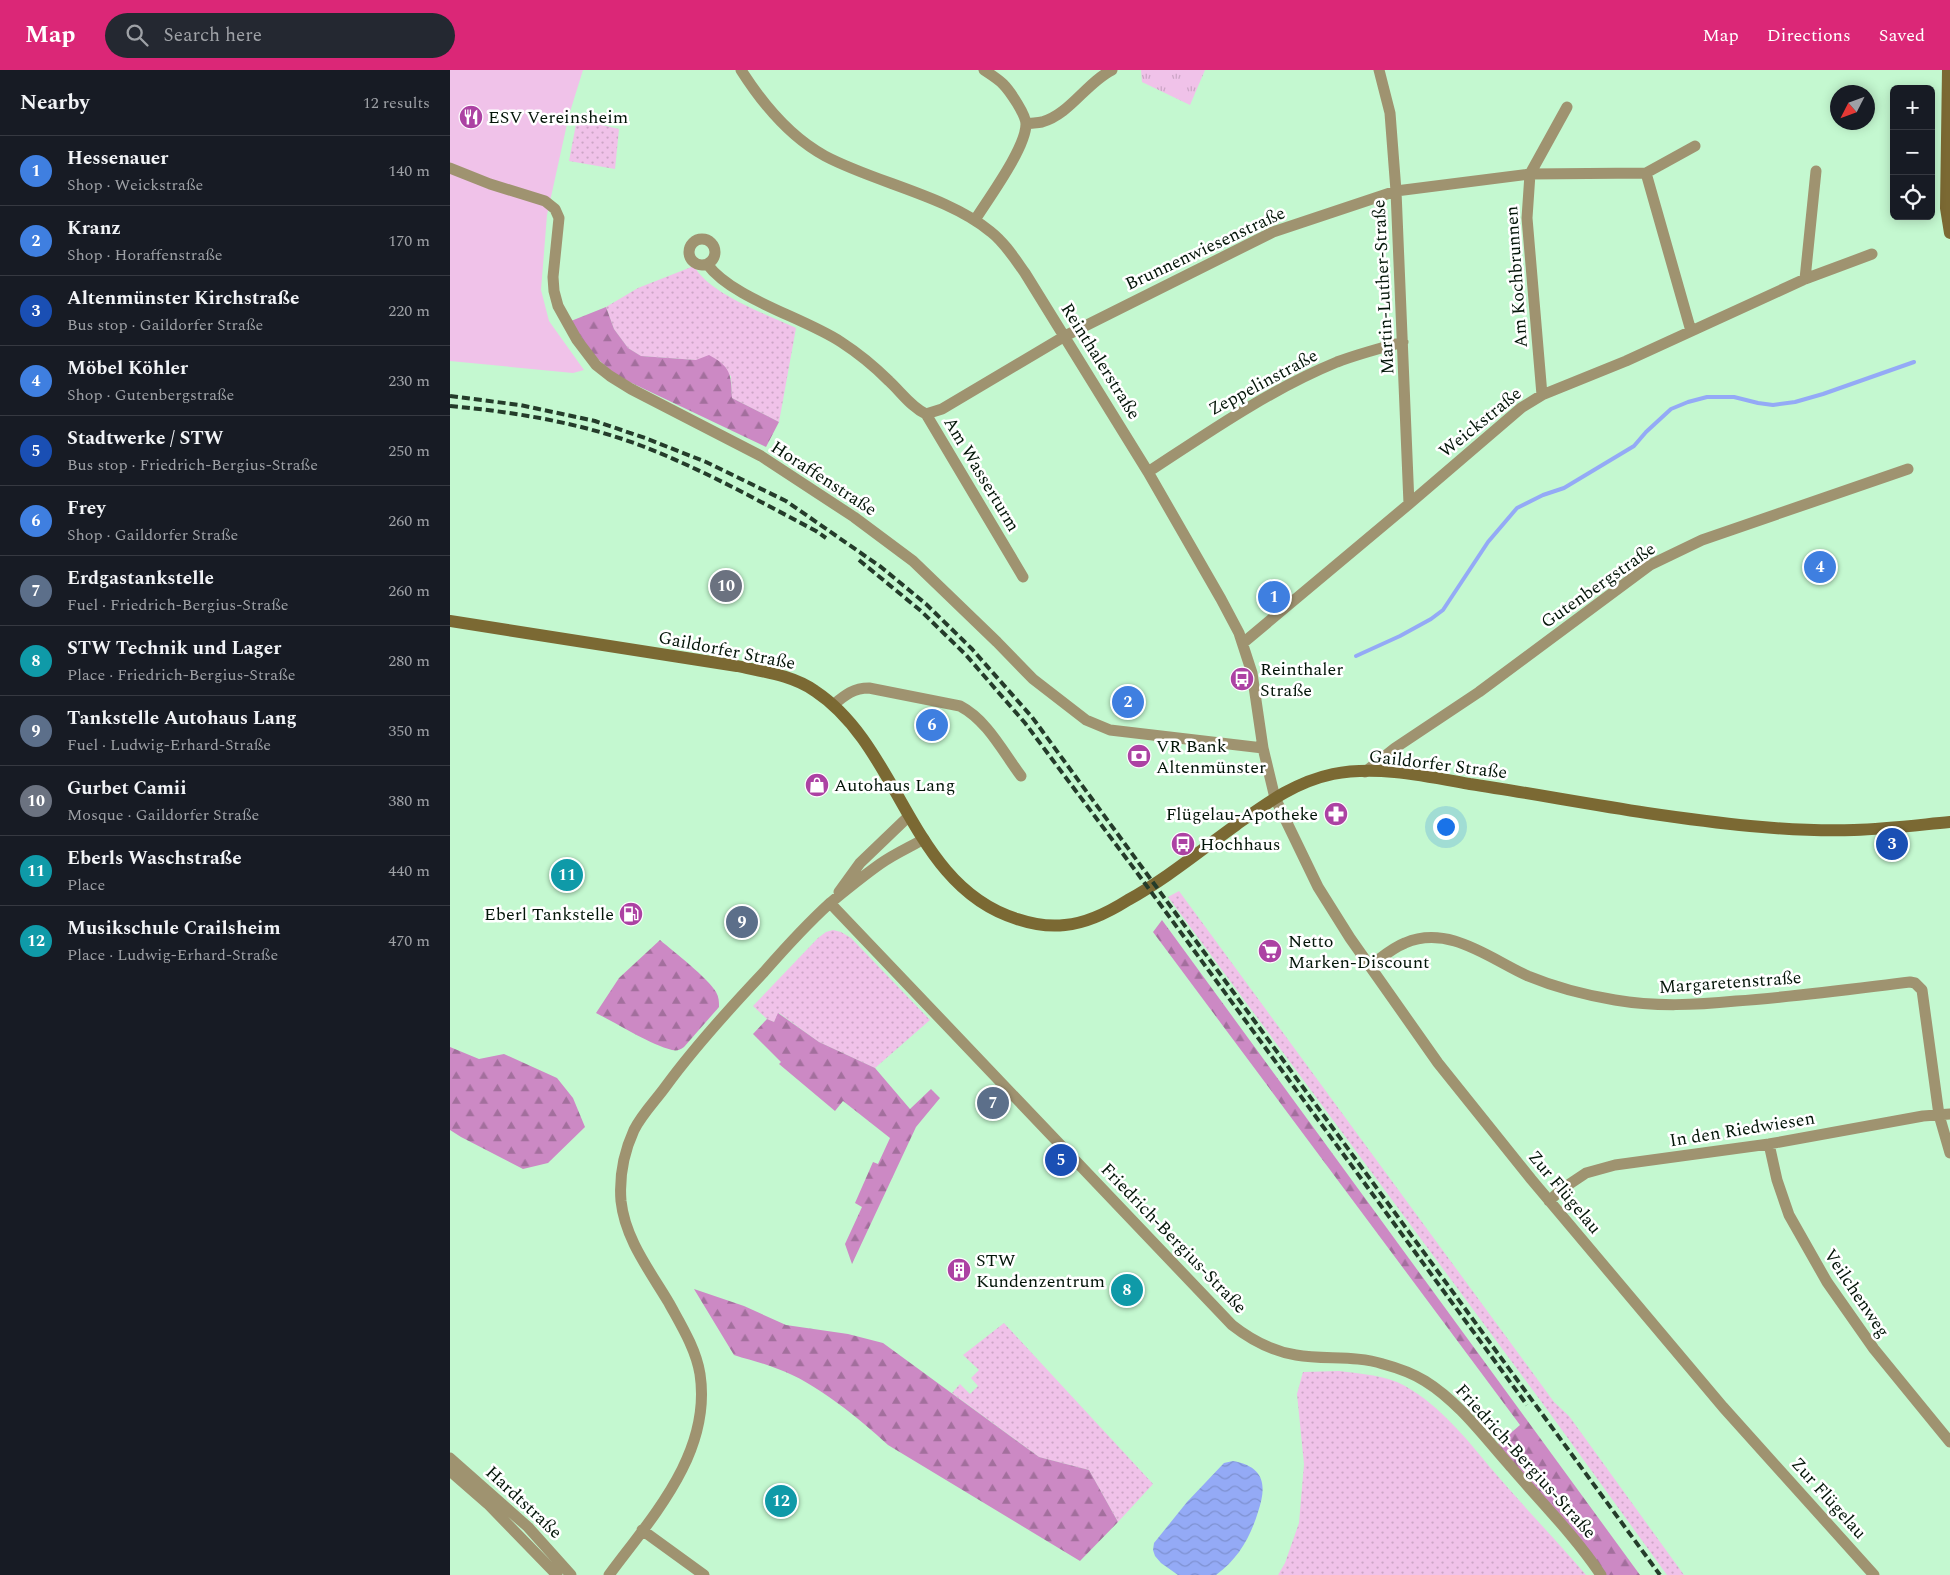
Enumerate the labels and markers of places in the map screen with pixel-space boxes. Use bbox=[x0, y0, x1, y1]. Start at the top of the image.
restaurant icon: ESV Vereinsheim bbox=[458, 104, 484, 130]
place label: ESV Vereinsheim bbox=[488, 104, 628, 131]
pin: 4 bbox=[1804, 548, 1836, 586]
pin: 10 bbox=[710, 567, 742, 605]
pin: 1 bbox=[1258, 578, 1290, 616]
place label: Reinthaler Straße bbox=[1260, 656, 1343, 704]
bus stop icon: Reinthaler Straße bbox=[1229, 666, 1255, 692]
pin: 2 bbox=[1112, 683, 1144, 721]
pin: 6 bbox=[916, 706, 948, 744]
place label: VR Bank Altenmünster bbox=[1156, 733, 1266, 781]
bank icon: VR Bank Altenmünster bbox=[1126, 743, 1152, 769]
shop icon: Autohaus Lang bbox=[804, 772, 830, 798]
place label: Autohaus Lang bbox=[834, 772, 955, 799]
place label: Flügelau-Apotheke bbox=[1166, 801, 1318, 828]
pharmacy icon: Flügelau-Apotheke bbox=[1323, 801, 1349, 827]
pin: 3 bbox=[1876, 825, 1908, 863]
bus stop icon: Hochhaus bbox=[1170, 831, 1196, 857]
place label: Hochhaus bbox=[1200, 831, 1281, 858]
pin: 11 bbox=[551, 856, 583, 894]
place label: Eberl Tankstelle bbox=[484, 901, 614, 928]
fuel station icon: Eberl Tankstelle bbox=[618, 901, 644, 927]
pin: 9 bbox=[726, 903, 758, 941]
place label: Netto Marken-Discount bbox=[1288, 928, 1429, 976]
supermarket icon: Netto Marken-Discount bbox=[1257, 938, 1283, 964]
pin: 7 bbox=[977, 1084, 1009, 1122]
pin: 5 bbox=[1045, 1141, 1077, 1179]
place label: STW Kundenzentrum bbox=[976, 1247, 1105, 1295]
building icon: STW Kundenzentrum bbox=[946, 1257, 972, 1283]
pin: 8 bbox=[1111, 1271, 1143, 1309]
pin: 12 bbox=[765, 1482, 797, 1520]

